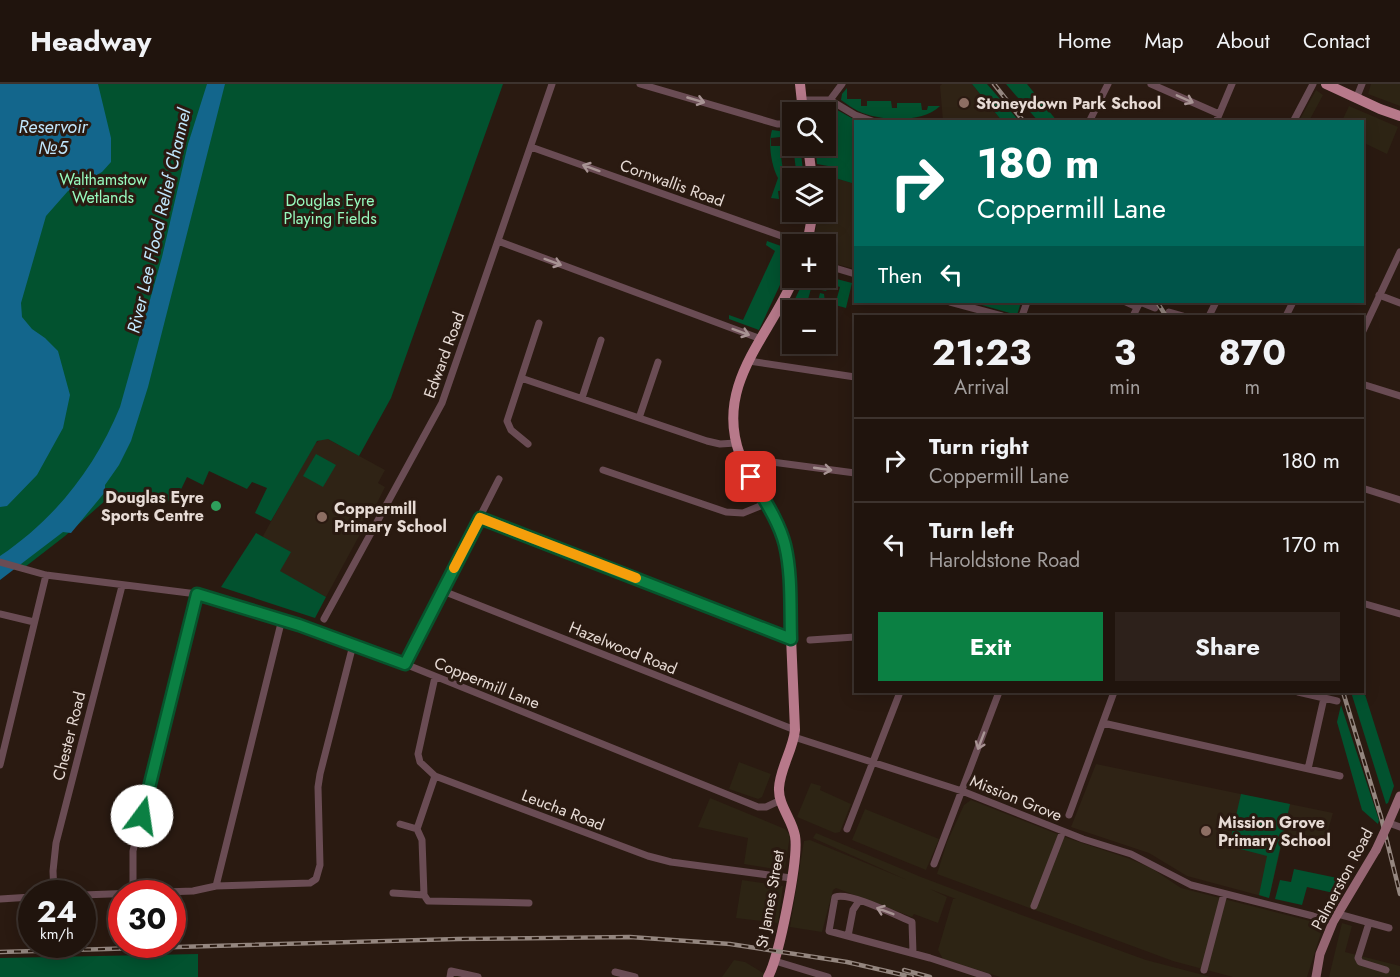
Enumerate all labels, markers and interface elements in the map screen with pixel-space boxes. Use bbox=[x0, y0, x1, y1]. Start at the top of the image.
text: Headway bbox=[30, 21, 151, 62]
text: Home bbox=[1058, 26, 1111, 56]
text: Map bbox=[1144, 26, 1184, 56]
text: About bbox=[1217, 26, 1270, 56]
text: Contact bbox=[1303, 26, 1370, 56]
place label: Stoneydown Park School bbox=[976, 92, 1161, 115]
one-way arrow bbox=[1175, 94, 1193, 106]
one-way arrow bbox=[687, 95, 706, 106]
marker: Stoneydown Park School bbox=[957, 96, 971, 110]
map controls bbox=[782, 102, 836, 354]
button: search bbox=[782, 102, 836, 156]
water label: River Lee Flood Relief Channel bbox=[120, 105, 198, 336]
water label: Reservoir №5 bbox=[19, 114, 88, 161]
text: 180 m bbox=[977, 133, 1100, 194]
icon: right bbox=[878, 144, 956, 222]
street label: Cornwallis Road bbox=[617, 153, 727, 213]
one-way arrow bbox=[582, 162, 601, 173]
park label: Walthamstow Wetlands bbox=[59, 168, 147, 209]
button: layers bbox=[782, 168, 836, 222]
park label: Douglas Eyre Playing Fields bbox=[283, 189, 377, 230]
text: Coppermill Lane bbox=[977, 189, 1166, 228]
button: + bbox=[782, 234, 836, 288]
one-way arrow bbox=[543, 257, 562, 268]
icon: left bbox=[935, 258, 968, 291]
text: Then bbox=[878, 259, 923, 291]
button: − bbox=[782, 300, 836, 354]
street label: Edward Road bbox=[418, 309, 470, 401]
text: 21:23 bbox=[932, 326, 1031, 378]
text: 3 bbox=[1114, 326, 1136, 378]
text: 870 bbox=[1219, 326, 1286, 378]
one-way arrow bbox=[731, 327, 750, 338]
text: Arrival bbox=[954, 373, 1009, 402]
text: min bbox=[1109, 373, 1141, 402]
text: m bbox=[1244, 373, 1260, 402]
text: Turn right bbox=[929, 430, 1029, 462]
icon: right bbox=[878, 444, 911, 477]
text: 180 m bbox=[1281, 444, 1340, 476]
pin bbox=[725, 451, 776, 502]
icon: arrive bbox=[734, 460, 767, 493]
text: Coppermill Lane bbox=[929, 462, 1069, 491]
one-way arrow bbox=[813, 463, 833, 474]
place label: Douglas Eyre Sports Centre bbox=[101, 486, 204, 527]
place label: Coppermill Primary School bbox=[334, 497, 447, 538]
marker: Douglas Eyre Sports Centre bbox=[209, 499, 223, 513]
marker: Coppermill Primary School bbox=[315, 510, 329, 524]
text: Turn left bbox=[929, 514, 1014, 546]
icon: left bbox=[878, 528, 911, 561]
text: 170 m bbox=[1282, 528, 1340, 560]
text: Haroldstone Road bbox=[929, 546, 1080, 575]
button: Exit bbox=[878, 612, 1103, 681]
button: Share bbox=[1115, 612, 1340, 681]
street label: Hazelwood Road bbox=[566, 616, 680, 680]
street label: Coppermill Lane bbox=[431, 651, 543, 715]
street label: Chester Road bbox=[47, 689, 91, 783]
one-way arrow bbox=[974, 731, 985, 750]
street label: Mission Grove bbox=[967, 769, 1065, 827]
position arrow bbox=[110, 784, 174, 848]
street label: Leucha Road bbox=[518, 784, 608, 836]
place label: Mission Grove Primary School bbox=[1218, 811, 1331, 852]
marker: Mission Grove Primary School bbox=[1199, 824, 1213, 838]
street label: Palmerston Road bbox=[1305, 824, 1379, 934]
street label: St James Street bbox=[750, 848, 790, 950]
speed limit sign: 30 bbox=[108, 880, 186, 958]
text: 24 bbox=[37, 890, 77, 933]
one-way arrow bbox=[876, 905, 895, 916]
text: km/h bbox=[40, 923, 74, 945]

